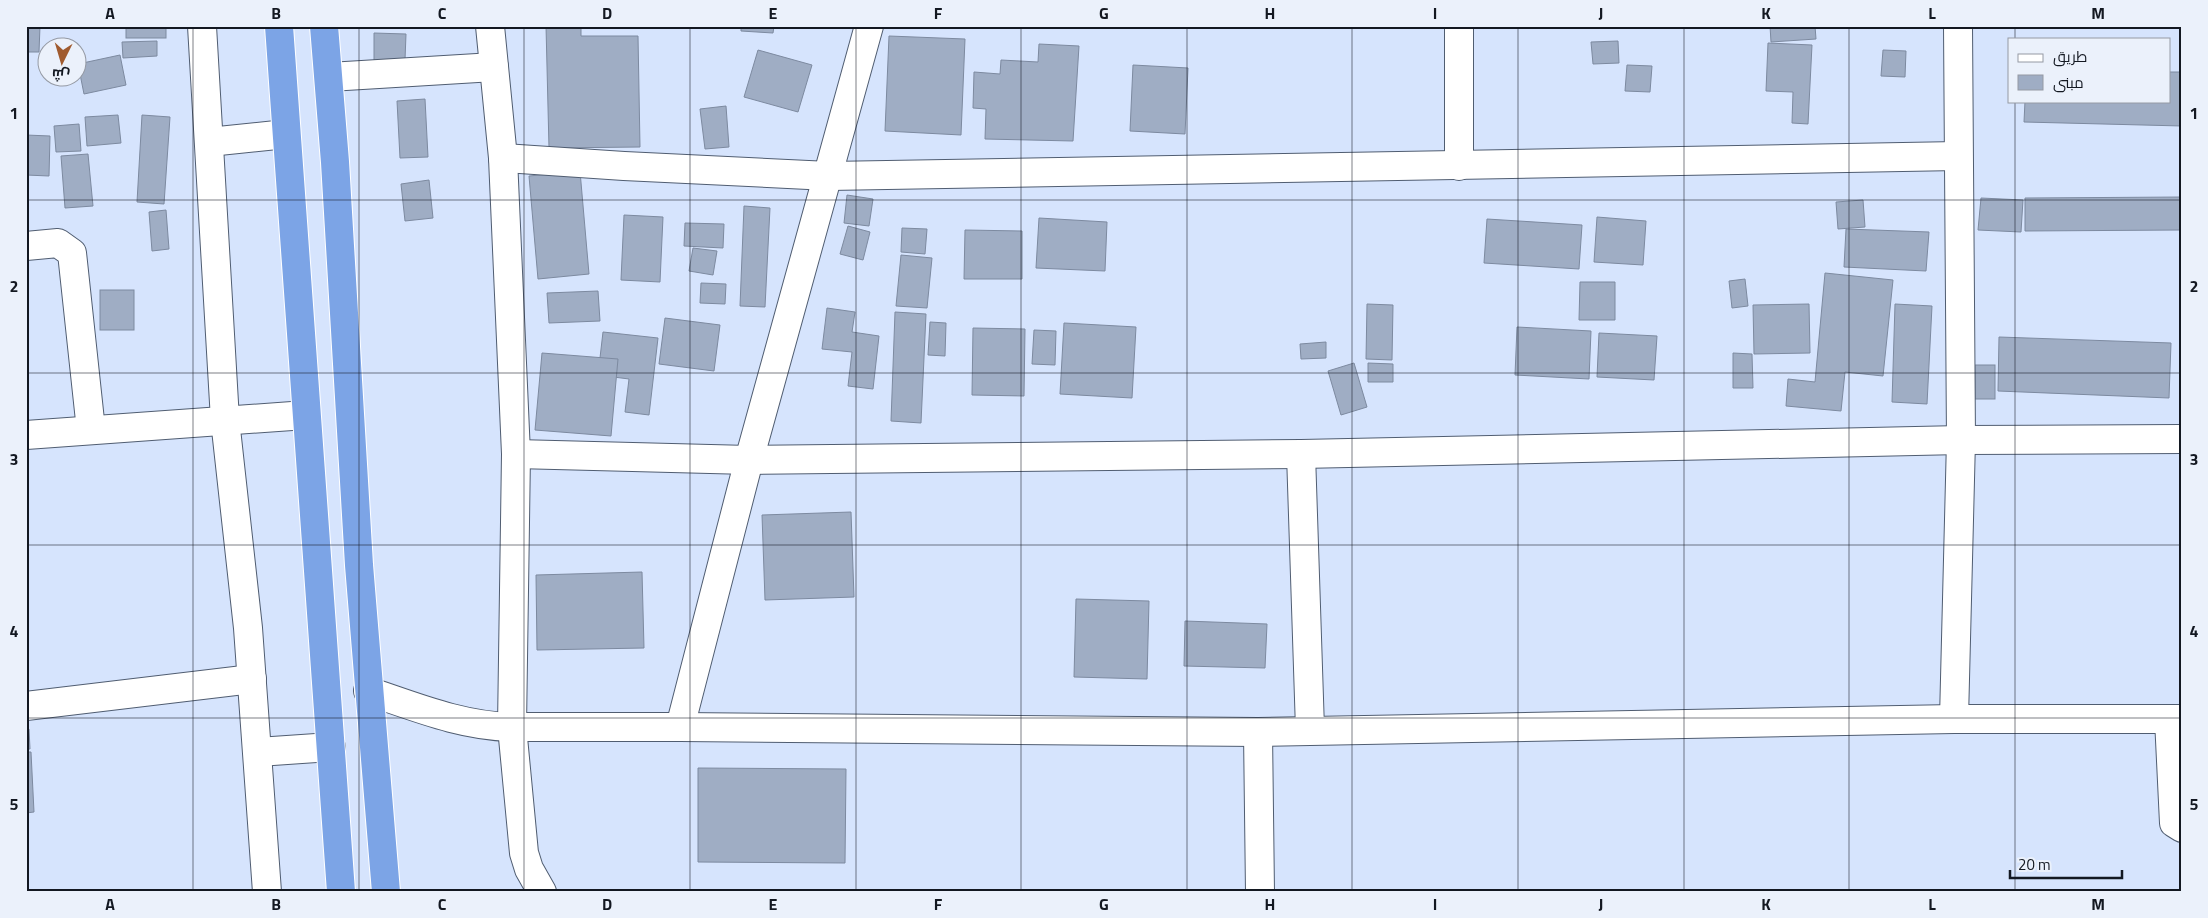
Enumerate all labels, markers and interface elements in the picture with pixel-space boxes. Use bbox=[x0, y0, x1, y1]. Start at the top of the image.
text: A bbox=[105, 1, 115, 25]
text: B bbox=[271, 1, 281, 25]
text: C bbox=[438, 1, 447, 25]
text: D bbox=[602, 1, 612, 25]
text: E bbox=[769, 1, 778, 25]
text: F bbox=[934, 1, 943, 25]
text: G bbox=[1099, 1, 1109, 25]
text: H bbox=[1265, 1, 1275, 25]
text: I bbox=[1433, 1, 1437, 25]
text: J bbox=[1599, 1, 1603, 25]
text: K bbox=[1761, 1, 1771, 25]
text: L bbox=[1928, 1, 1936, 25]
text: M bbox=[2091, 1, 2105, 25]
north arrow bbox=[38, 38, 88, 88]
legend bbox=[2008, 38, 2170, 102]
text: طريق bbox=[2053, 45, 2087, 68]
text: ش bbox=[51, 64, 71, 87]
text: مبنى bbox=[2053, 71, 2084, 94]
text: 1 bbox=[10, 101, 18, 125]
text: 1 bbox=[2190, 101, 2198, 125]
text: 2 bbox=[10, 274, 18, 298]
text: 2 bbox=[2190, 274, 2198, 298]
text: 3 bbox=[10, 447, 18, 471]
text: 3 bbox=[2190, 447, 2198, 471]
text: 4 bbox=[10, 619, 19, 643]
text: 4 bbox=[2190, 619, 2199, 643]
text: 5 bbox=[10, 792, 19, 816]
text: 5 bbox=[2190, 792, 2199, 816]
scale bar bbox=[2010, 848, 2123, 880]
text: 20 m bbox=[2018, 853, 2051, 876]
text: A bbox=[105, 892, 115, 916]
text: B bbox=[271, 892, 281, 916]
text: C bbox=[438, 892, 447, 916]
text: D bbox=[602, 892, 612, 916]
text: E bbox=[769, 892, 778, 916]
text: F bbox=[934, 892, 943, 916]
text: G bbox=[1099, 892, 1109, 916]
text: H bbox=[1265, 892, 1275, 916]
text: I bbox=[1433, 892, 1437, 916]
text: J bbox=[1599, 892, 1603, 916]
text: K bbox=[1761, 892, 1771, 916]
text: L bbox=[1928, 892, 1936, 916]
text: M bbox=[2091, 892, 2105, 916]

